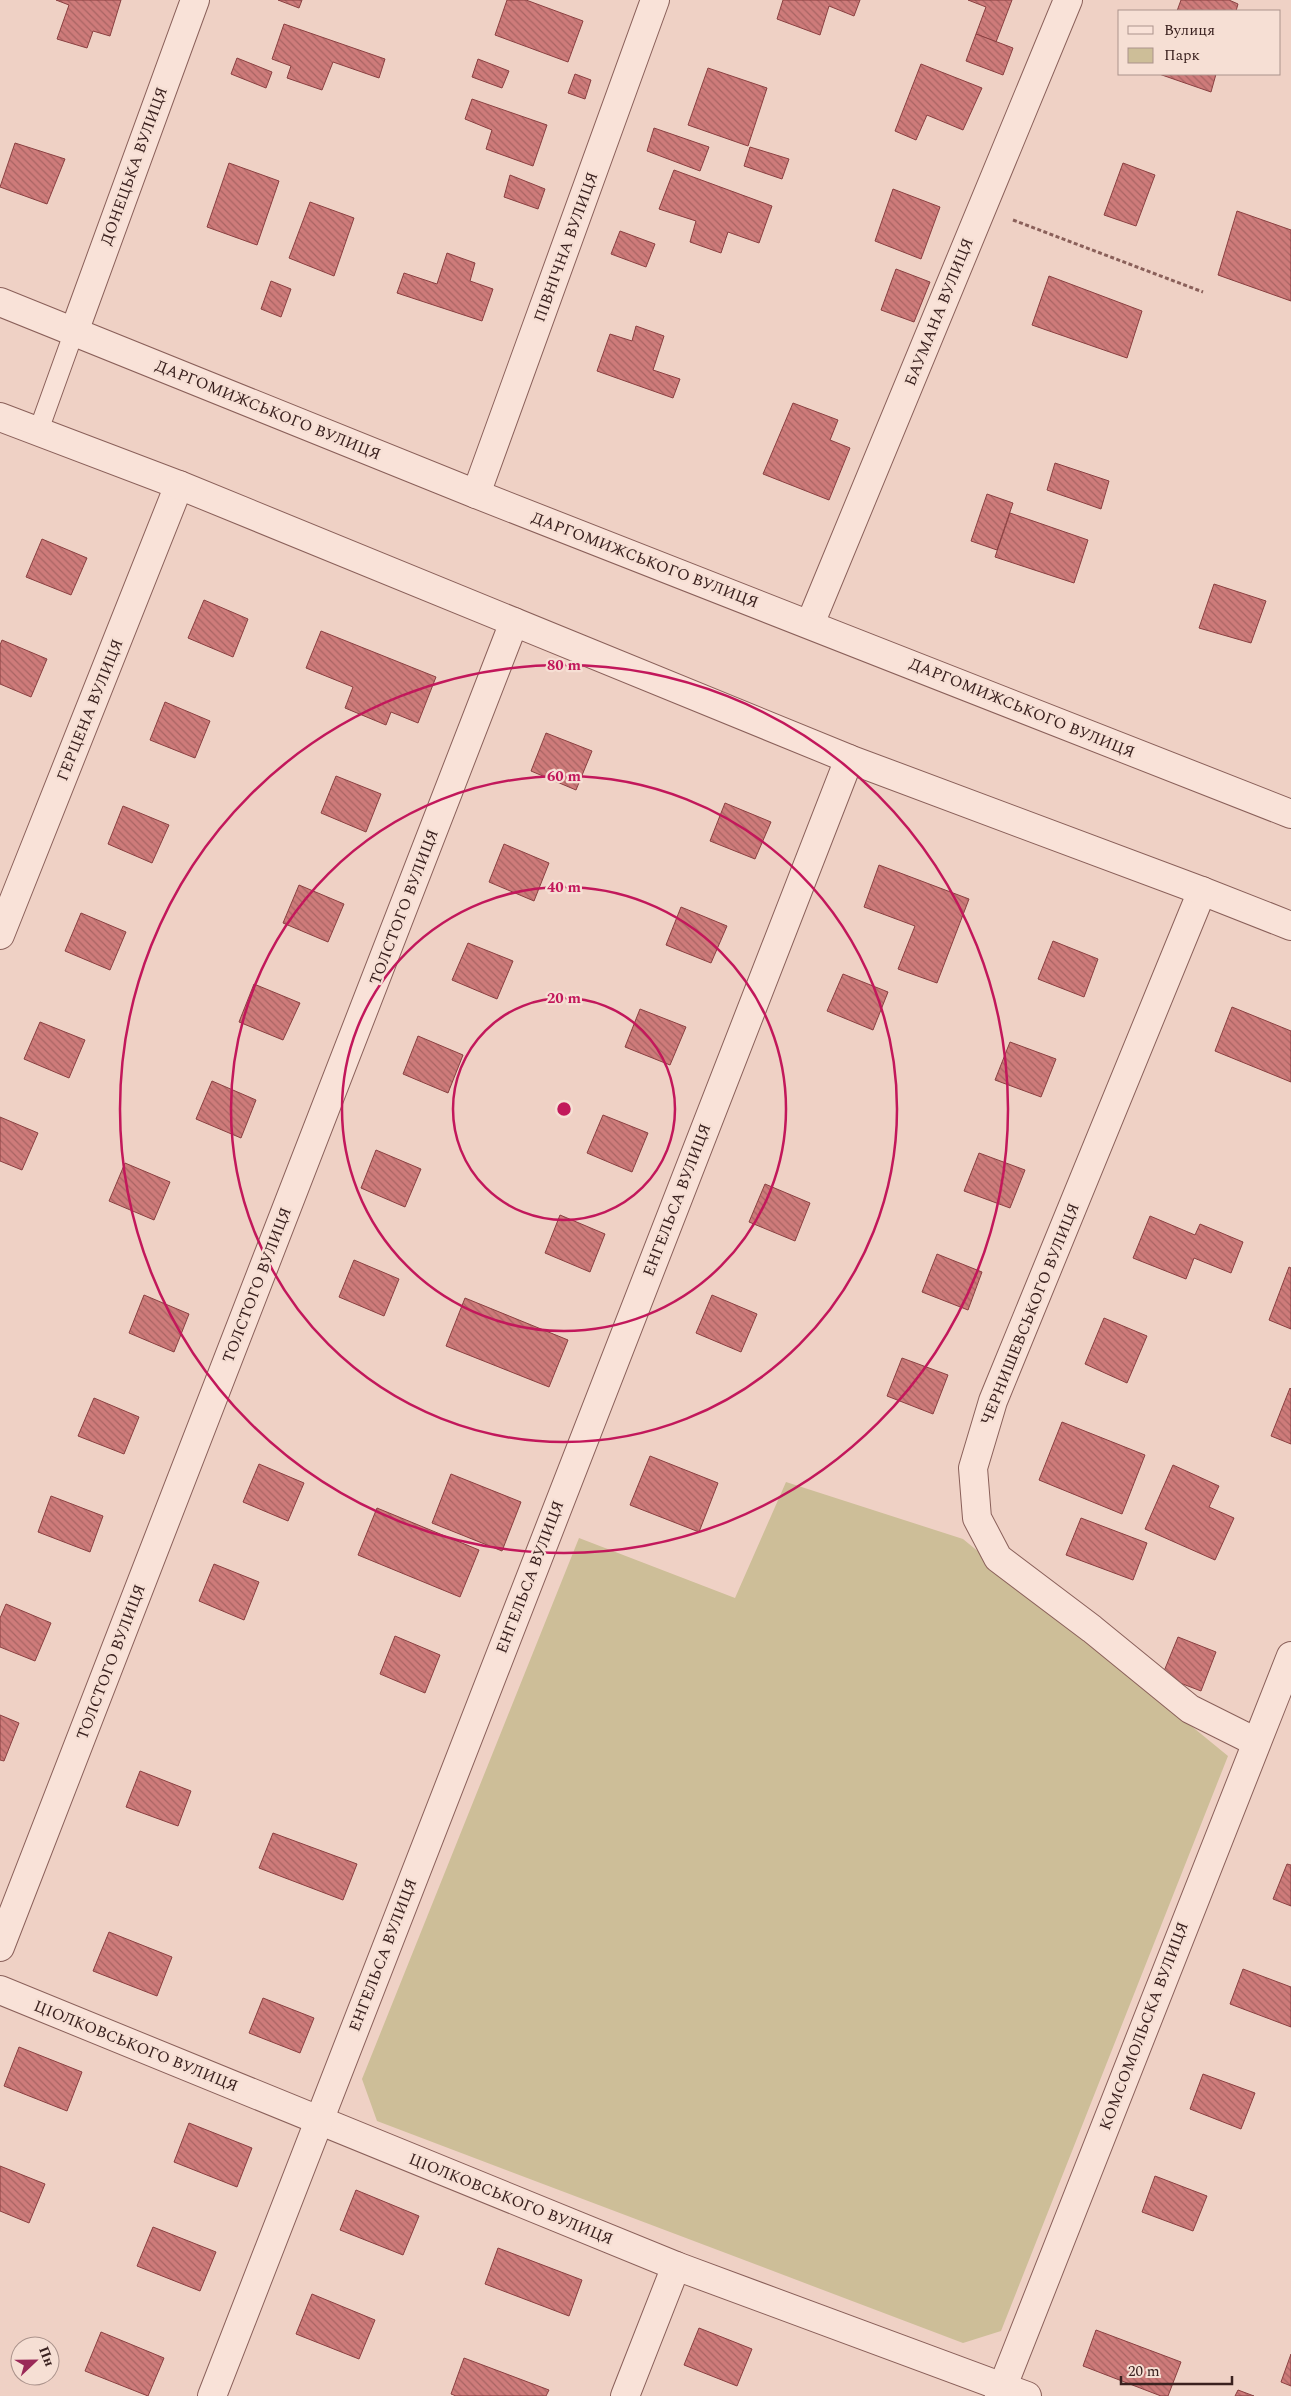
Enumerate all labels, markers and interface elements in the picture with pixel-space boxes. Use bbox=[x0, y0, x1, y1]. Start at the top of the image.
legend bbox=[1118, 10, 1281, 75]
text: Вулиця bbox=[1164, 19, 1215, 42]
text: Парк bbox=[1164, 44, 1200, 67]
street label: ДОНЕЦЬКА ВУЛИЦЯ bbox=[94, 83, 174, 249]
street label: ПІВНІЧНА ВУЛИЦЯ bbox=[528, 168, 604, 326]
street label: БАУМАНА ВУЛИЦЯ bbox=[898, 234, 980, 390]
street label: ДАРГОМИЖСЬКОГО ВУЛИЦЯ bbox=[152, 354, 384, 466]
street label: ДАРГОМИЖСЬКОГО ВУЛИЦЯ bbox=[528, 506, 762, 614]
street label: ГЕРЦЕНА ВУЛИЦЯ bbox=[51, 635, 129, 785]
street label: ДАРГОМИЖСЬКОГО ВУЛИЦЯ bbox=[906, 652, 1138, 764]
text: 80 m bbox=[547, 654, 582, 677]
text: 60 m bbox=[547, 765, 582, 788]
street label: ТОЛСТОГО ВУЛИЦЯ bbox=[363, 826, 445, 988]
text: 40 m bbox=[547, 876, 582, 899]
text: 20 m bbox=[547, 987, 582, 1010]
centre of rings bbox=[555, 1100, 573, 1118]
street label: ЕНГЕЛЬСА ВУЛИЦЯ bbox=[637, 1120, 717, 1280]
street label: ЧЕРНИШЕВСЬКОГО ВУЛИЦЯ bbox=[974, 1199, 1086, 1429]
street label: ТОЛСТОГО ВУЛИЦЯ bbox=[216, 1204, 298, 1366]
street label: ЕНГЕЛЬСА ВУЛИЦЯ bbox=[490, 1497, 570, 1657]
street label: ТОЛСТОГО ВУЛИЦЯ bbox=[70, 1581, 152, 1743]
street label: ЕНГЕЛЬСА ВУЛИЦЯ bbox=[343, 1875, 423, 2035]
street label: КОМСОМОЛЬСКА ВУЛИЦЯ bbox=[1093, 1918, 1195, 2134]
street label: ЦІОЛКОВСЬКОГО ВУЛИЦЯ bbox=[30, 1994, 242, 2098]
street label: ЦІОЛКОВСЬКОГО ВУЛИЦЯ bbox=[405, 2147, 617, 2251]
north arrow bbox=[10, 2336, 60, 2386]
text: Пн bbox=[33, 2343, 60, 2370]
scale bar bbox=[1121, 2354, 1232, 2386]
text: 20 m bbox=[1128, 2360, 1160, 2383]

